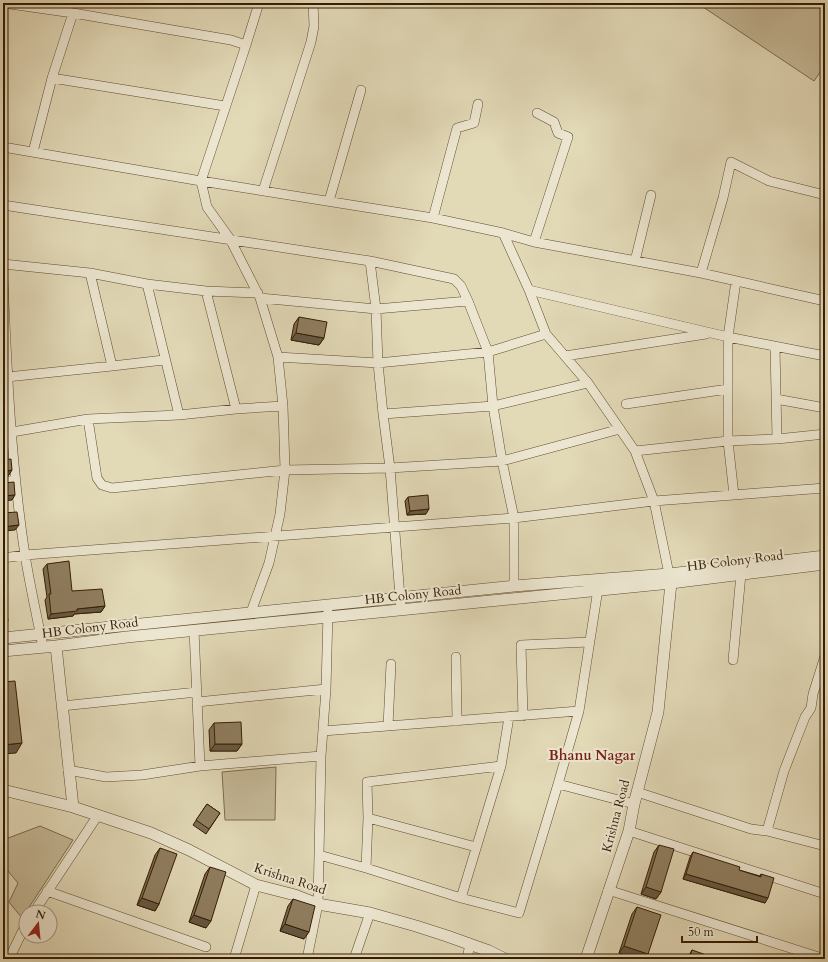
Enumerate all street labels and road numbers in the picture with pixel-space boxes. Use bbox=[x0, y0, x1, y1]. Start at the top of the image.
street label: HB Colony Road bbox=[686, 546, 784, 576]
street label: HB Colony Road bbox=[364, 581, 462, 609]
street label: HB Colony Road bbox=[41, 613, 139, 643]
street label: Krishna Road bbox=[598, 778, 634, 854]
street label: Krishna Road bbox=[252, 859, 328, 899]

